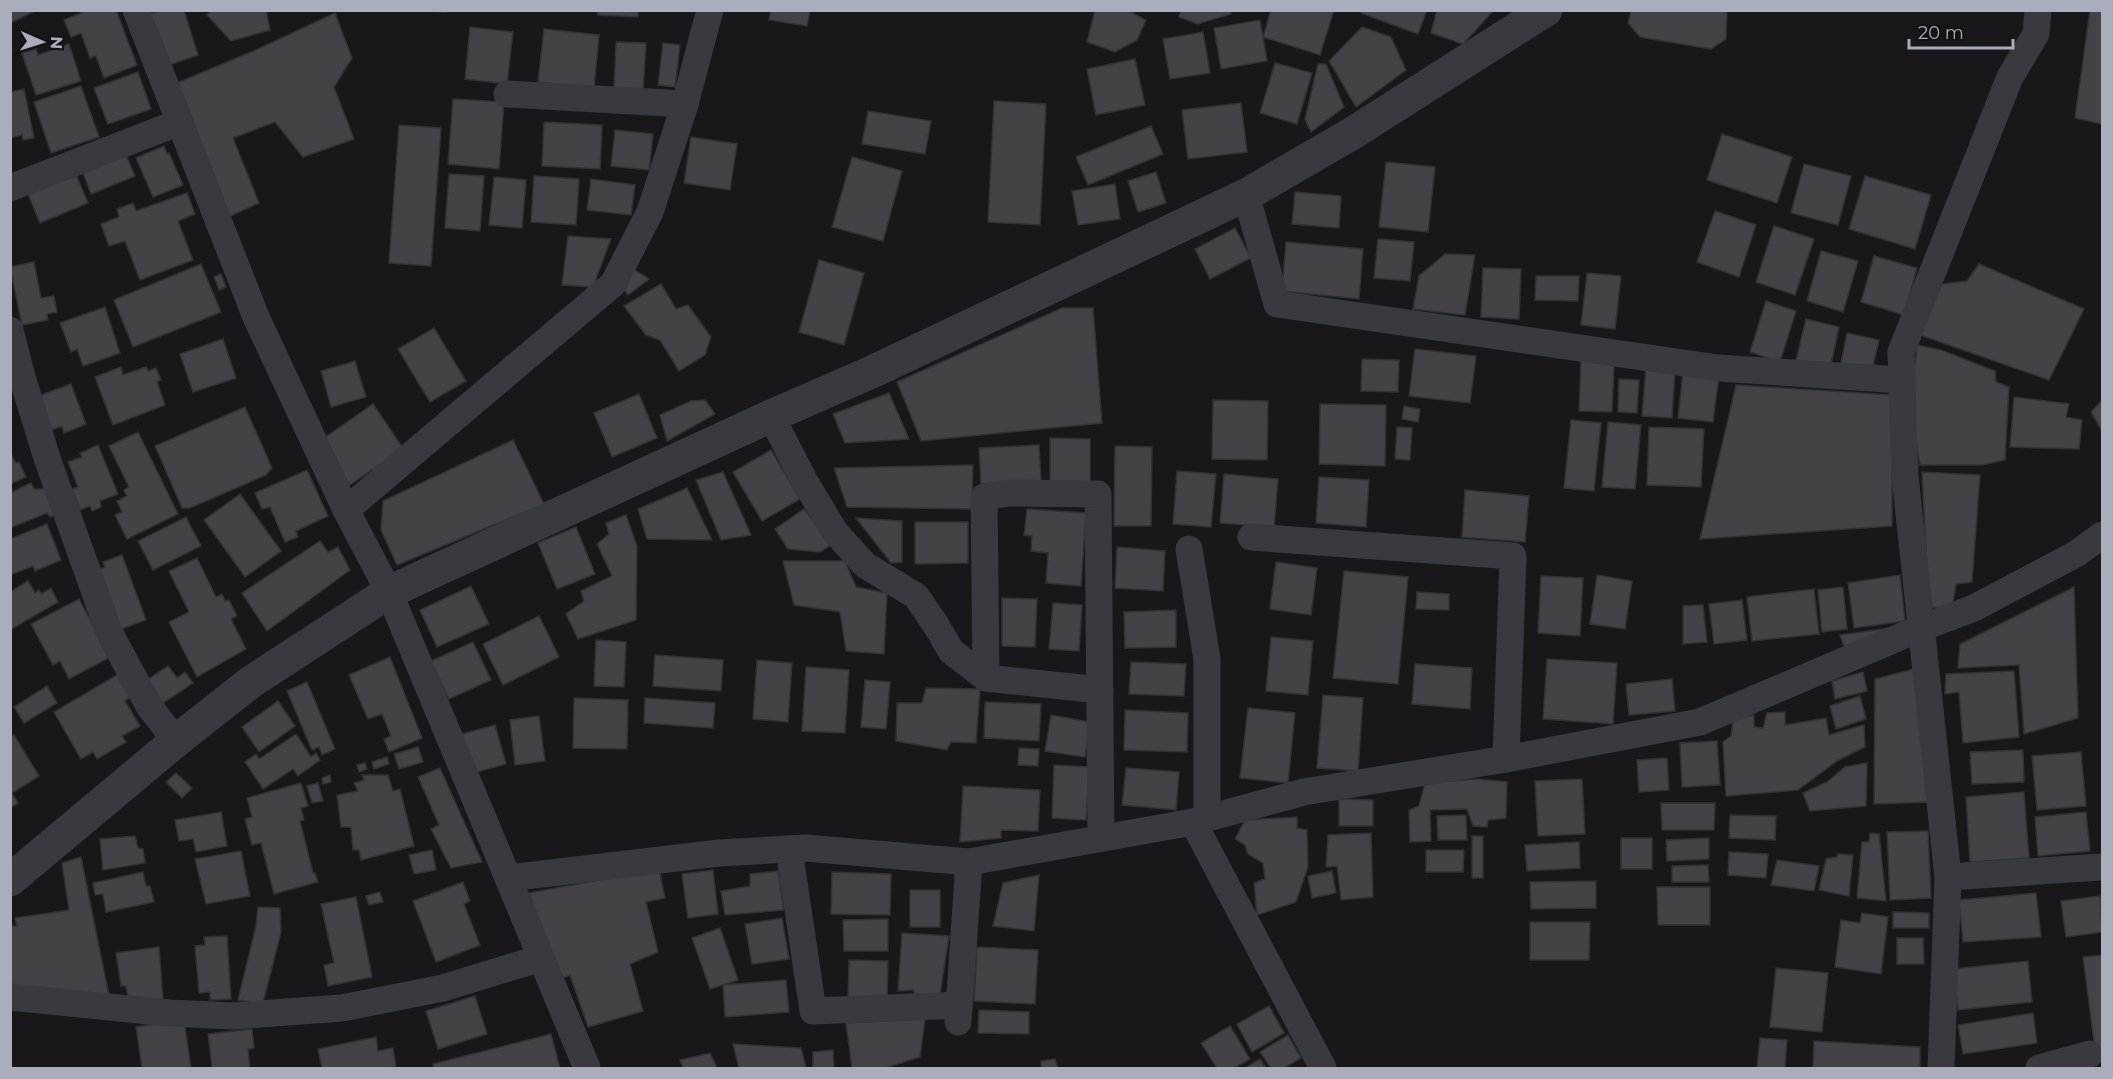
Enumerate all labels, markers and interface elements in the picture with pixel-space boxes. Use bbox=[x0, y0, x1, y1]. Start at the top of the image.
north arrow bbox=[12, 12, 72, 72]
scale bar bbox=[1909, 12, 2012, 50]
text: 20 m bbox=[1918, 22, 1964, 44]
text: N bbox=[47, 36, 66, 50]

